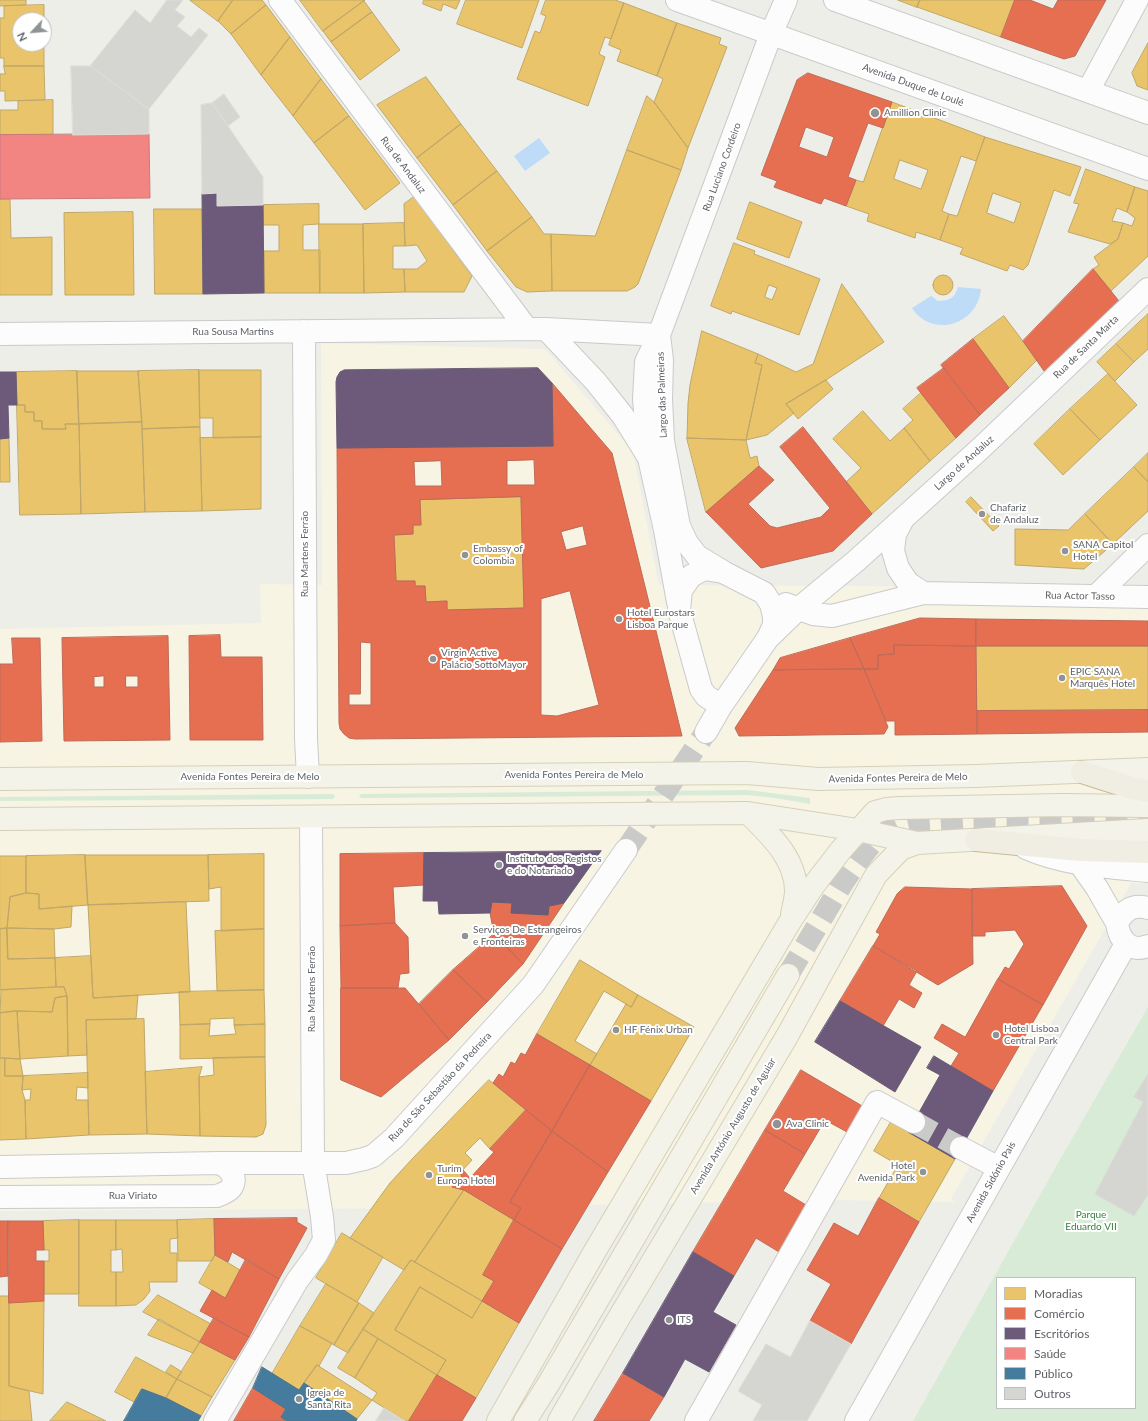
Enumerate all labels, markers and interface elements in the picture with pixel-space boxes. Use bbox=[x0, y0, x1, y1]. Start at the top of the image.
north arrow bbox=[12, 12, 52, 52]
text: N bbox=[14, 30, 29, 44]
street label: Avenida Duque de Loulé bbox=[861, 61, 965, 109]
marker: Amillion Clinic bbox=[869, 107, 881, 119]
place label: Amillion Clinic bbox=[884, 107, 946, 119]
street label: Rua Luciano Cordeiro bbox=[700, 121, 744, 213]
street label: Rua de Andaluz bbox=[378, 134, 428, 196]
street label: Rua de Santa Marta bbox=[1051, 313, 1121, 381]
street label: Rua Sousa Martins bbox=[192, 326, 274, 338]
street label: Largo das Palmeiras bbox=[654, 352, 670, 438]
street label: Largo de Andaluz bbox=[932, 433, 996, 493]
place label: Chafariz de Andaluz bbox=[990, 502, 1039, 526]
marker: Chafariz de Andaluz bbox=[977, 509, 987, 519]
street label: Rua Martens Ferrão bbox=[299, 511, 311, 597]
place label: SANA Capitol Hotel bbox=[1073, 539, 1133, 562]
place label: Embassy of Colombia bbox=[473, 543, 523, 566]
marker: SANA Capitol Hotel bbox=[1060, 546, 1070, 556]
marker: Embassy of Colombia bbox=[460, 550, 470, 560]
street label: Rua Actor Tasso bbox=[1045, 589, 1115, 603]
place label: Hotel Eurostars Lisboa Parque bbox=[627, 607, 695, 630]
marker: Hotel Eurostars Lisboa Parque bbox=[614, 614, 624, 624]
place label: Virgin Active Palácio SottoMayor bbox=[441, 647, 526, 670]
marker: Virgin Active Palácio SottoMayor bbox=[428, 654, 438, 664]
place label: EPIC SANA Marquês Hotel bbox=[1070, 666, 1135, 690]
marker: EPIC SANA Marquês Hotel bbox=[1057, 673, 1067, 683]
street label: Avenida Fontes Pereira de Melo bbox=[504, 769, 644, 781]
street label: Avenida Fontes Pereira de Melo bbox=[180, 771, 320, 783]
street label: Avenida Fontes Pereira de Melo bbox=[828, 771, 968, 785]
place label: Instituto dos Registos e do Notariado bbox=[507, 853, 602, 876]
marker: Instituto dos Registos e do Notariado bbox=[494, 860, 504, 870]
place label: Serviços De Estrangeiros e Fronteiras bbox=[473, 924, 581, 948]
marker: Serviços De Estrangeiros e Fronteiras bbox=[460, 931, 470, 941]
street label: Rua Martens Ferrão bbox=[306, 946, 318, 1032]
place label: Hotel Lisboa Central Park bbox=[1004, 1023, 1059, 1046]
place label: HF Fénix Urban bbox=[624, 1024, 693, 1036]
marker: HF Fénix Urban bbox=[611, 1025, 621, 1035]
street label: Rua de São Sebastião da Pedreira bbox=[386, 1030, 494, 1144]
marker: Hotel Lisboa Central Park bbox=[991, 1030, 1001, 1040]
street label: Avenida António Augusto de Aguiar bbox=[688, 1056, 778, 1196]
marker: Ava Clinic bbox=[771, 1118, 783, 1130]
place label: Ava Clinic bbox=[786, 1118, 829, 1130]
street label: Avenida Sidónio Pais bbox=[964, 1139, 1018, 1225]
place label: Hotel Avenida Park bbox=[858, 1160, 915, 1184]
place label: Turim Europa Hotel bbox=[437, 1163, 495, 1186]
marker: Hotel Avenida Park bbox=[918, 1167, 928, 1177]
marker: Turim Europa Hotel bbox=[424, 1170, 434, 1180]
street label: Rua Viriato bbox=[109, 1190, 157, 1202]
park label: Parque Eduardo VII bbox=[1065, 1209, 1117, 1232]
legend bbox=[996, 1277, 1136, 1409]
text: Moradias bbox=[1034, 1286, 1083, 1301]
text: Comércio bbox=[1034, 1306, 1084, 1321]
place label: ITS bbox=[677, 1314, 691, 1326]
marker: ITS bbox=[664, 1315, 674, 1325]
text: Escritórios bbox=[1034, 1326, 1089, 1341]
text: Saúde bbox=[1034, 1346, 1066, 1361]
text: Público bbox=[1034, 1366, 1073, 1381]
text: Outros bbox=[1034, 1386, 1071, 1401]
place label: Igreja de Santa Rita bbox=[307, 1387, 351, 1410]
marker: Igreja de Santa Rita bbox=[294, 1394, 304, 1404]

